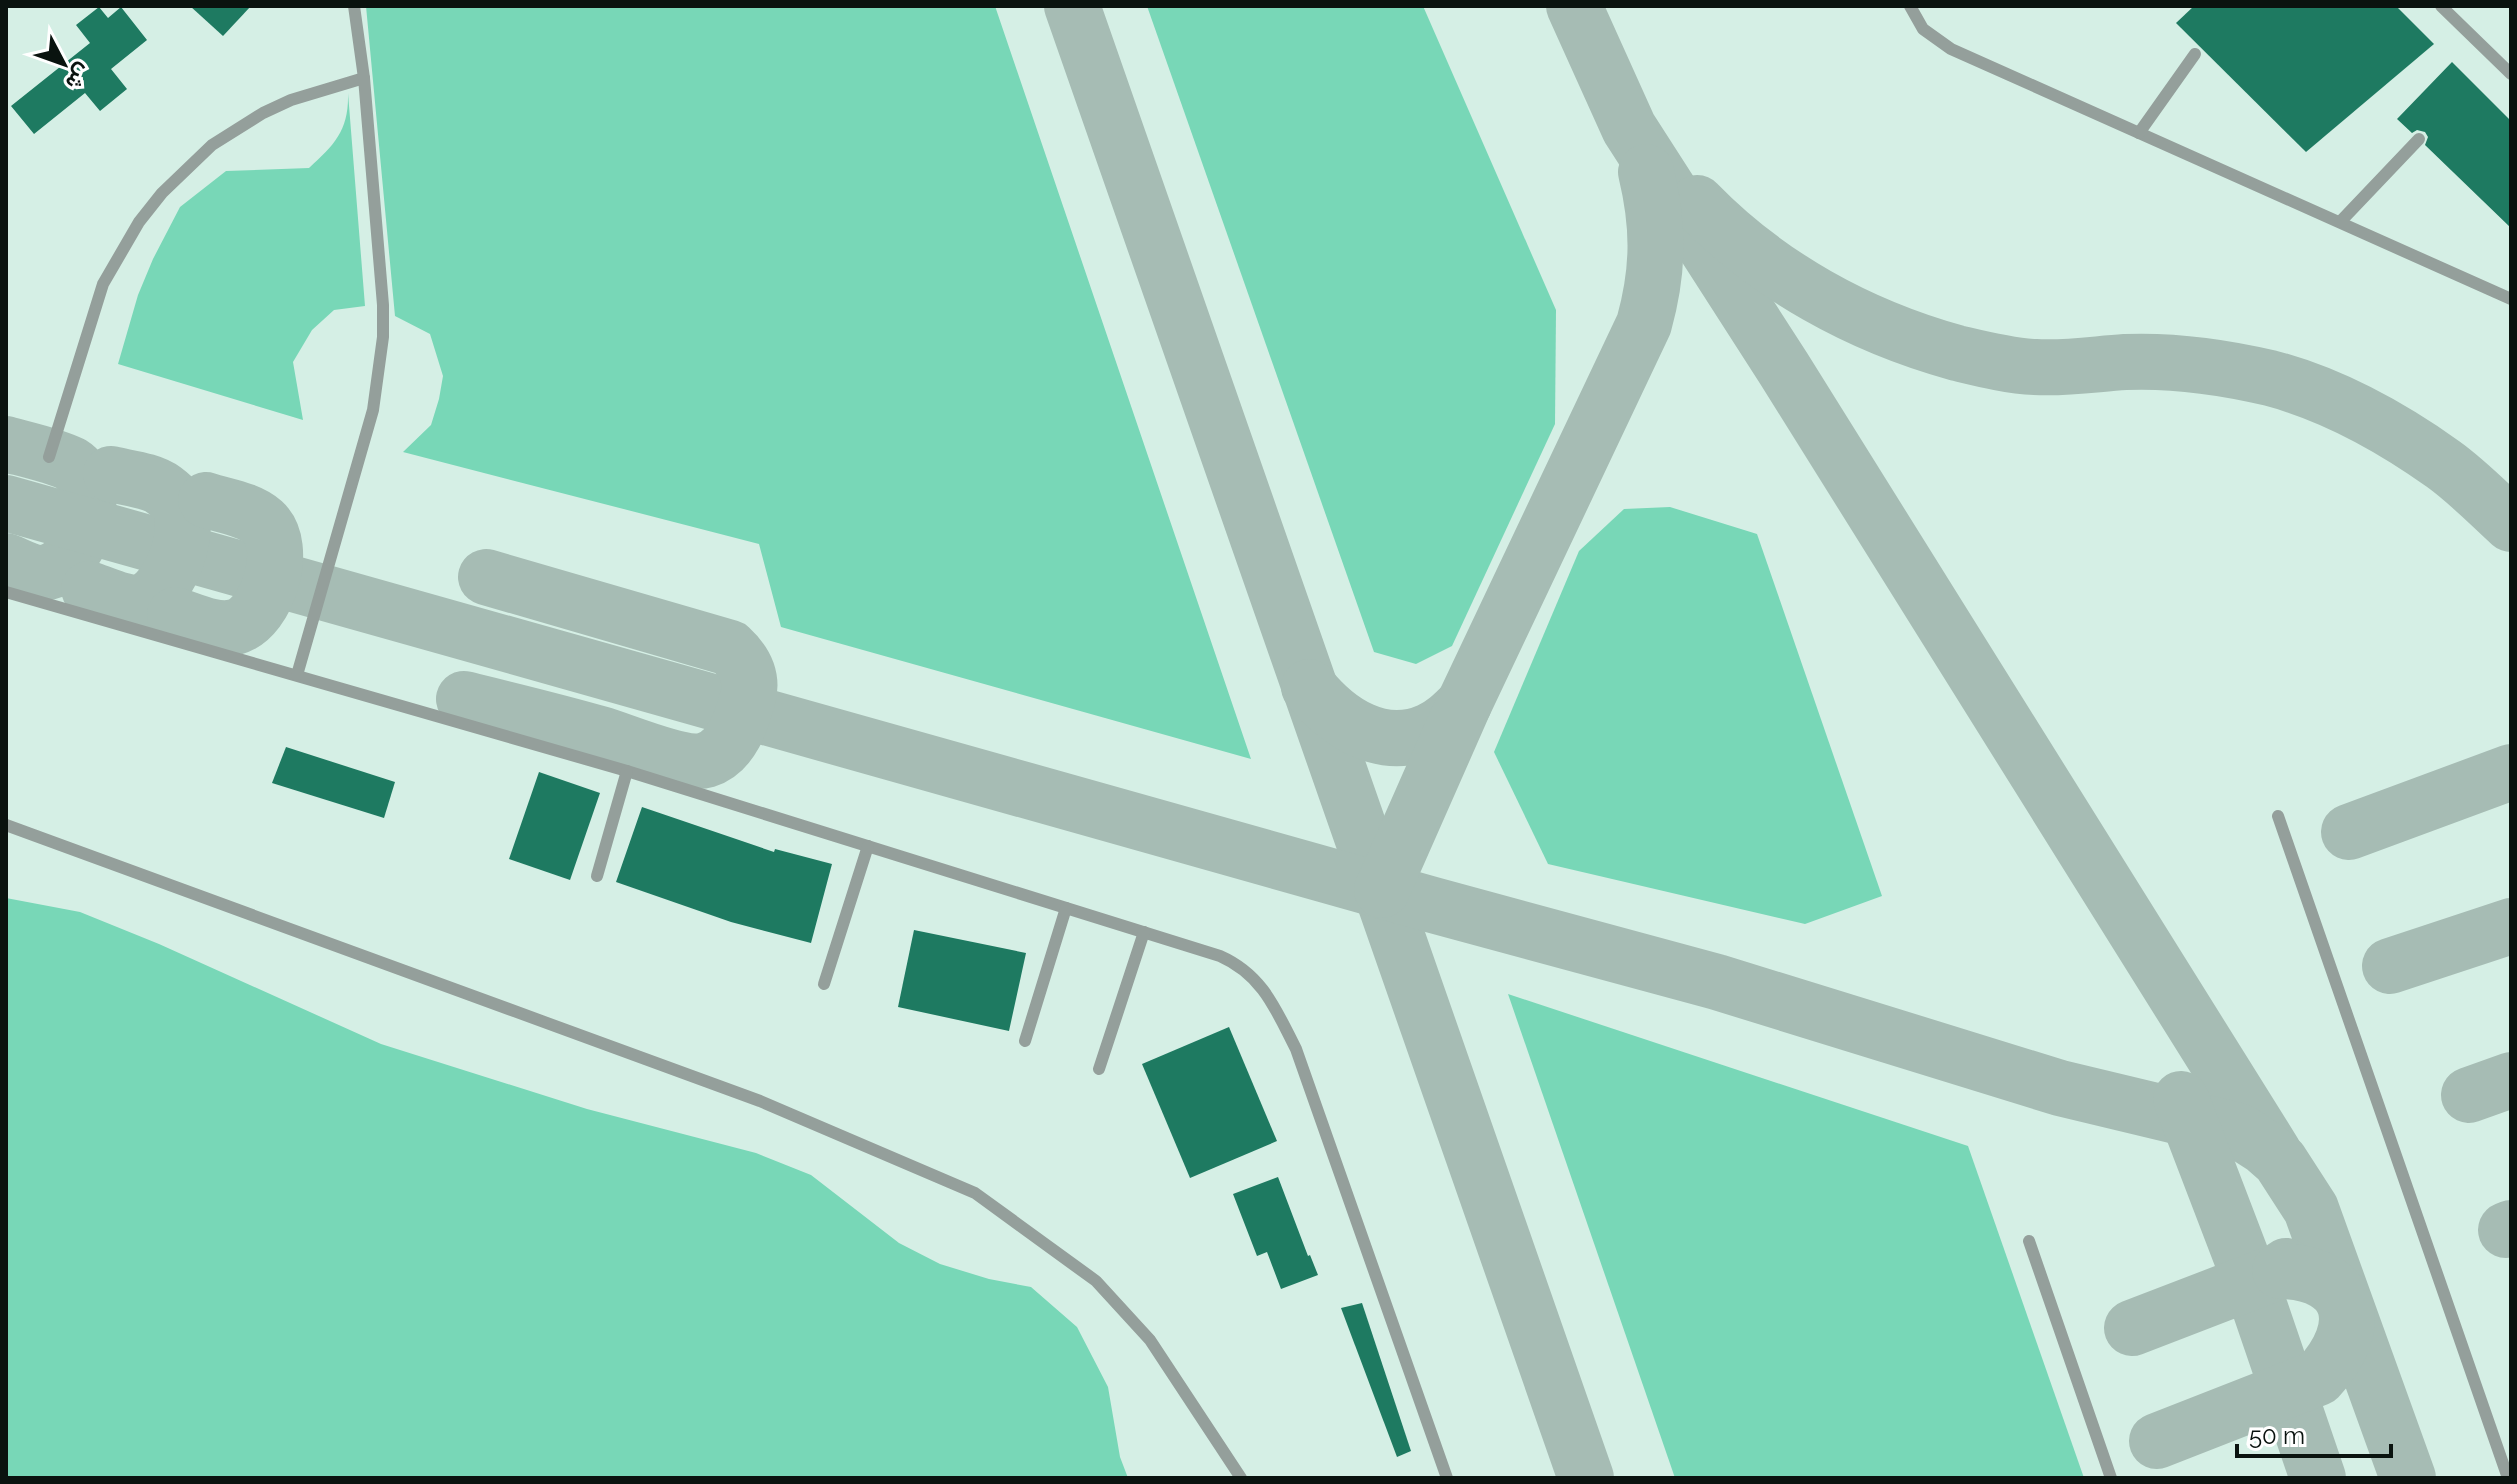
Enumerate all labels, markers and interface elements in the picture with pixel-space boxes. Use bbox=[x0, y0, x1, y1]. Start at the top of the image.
north arrow bbox=[24, 24, 104, 104]
text: ش bbox=[60, 58, 98, 96]
scale bar bbox=[2237, 1408, 2391, 1458]
text: 50 m bbox=[2249, 1421, 2305, 1450]

